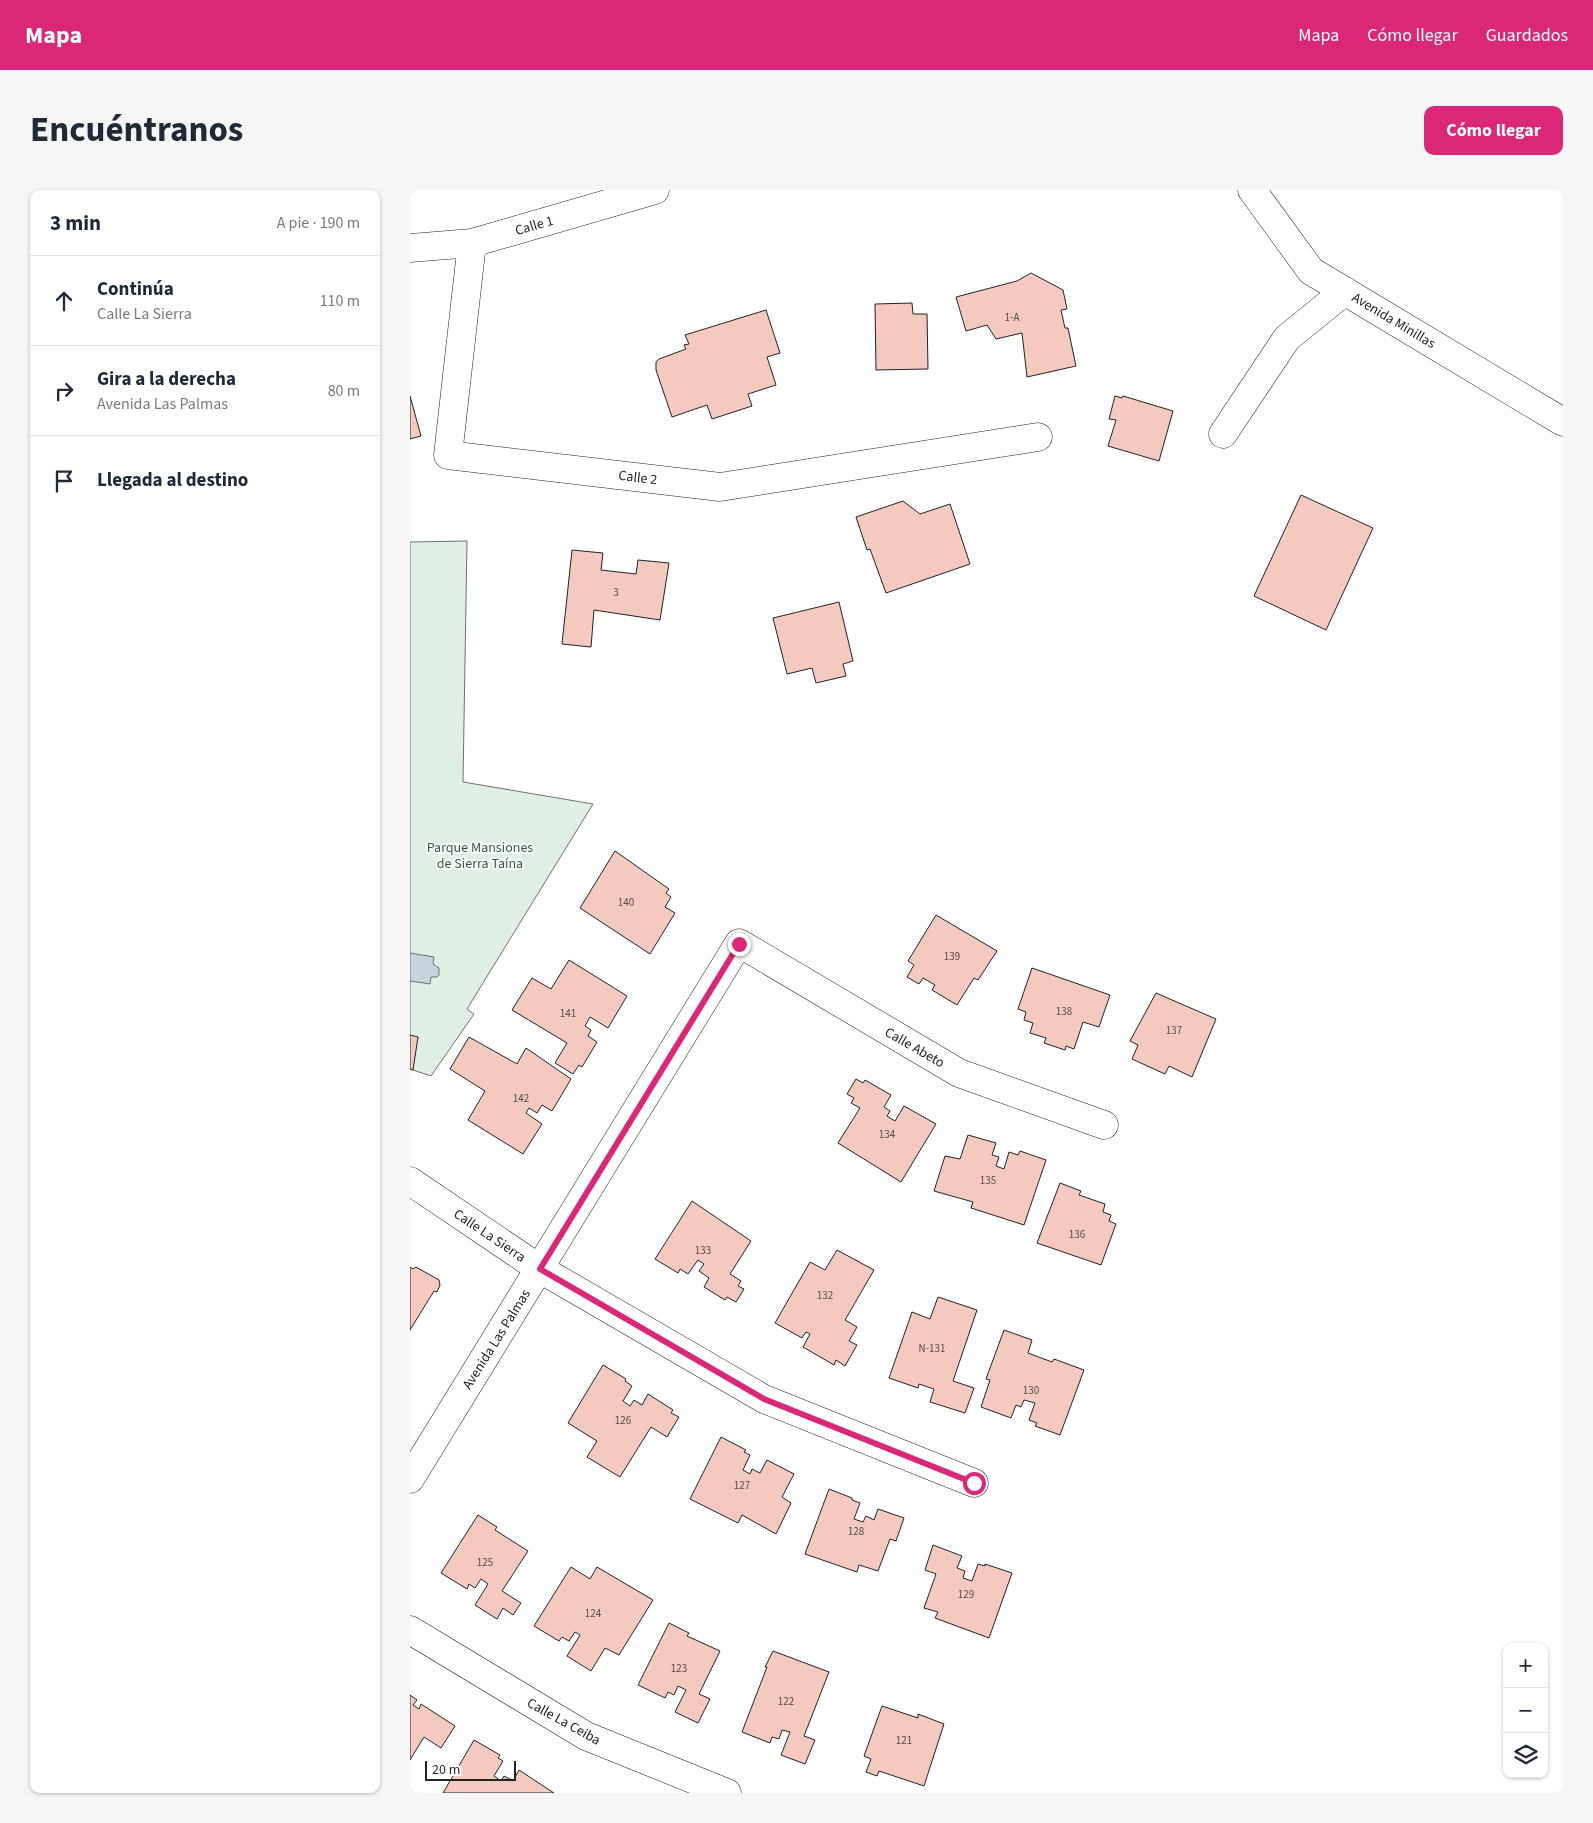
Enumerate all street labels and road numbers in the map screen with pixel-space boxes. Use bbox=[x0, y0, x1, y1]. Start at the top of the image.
street label: Calle 1 bbox=[513, 211, 556, 241]
street label: Avenida Minillas bbox=[1348, 288, 1439, 354]
street label: Calle 2 bbox=[617, 466, 658, 490]
street label: Calle Abeto bbox=[881, 1023, 948, 1073]
street label: Calle La Sierra bbox=[449, 1204, 529, 1267]
street label: Avenida Las Palmas bbox=[458, 1286, 536, 1393]
street label: Calle La Ceiba bbox=[523, 1693, 604, 1750]

